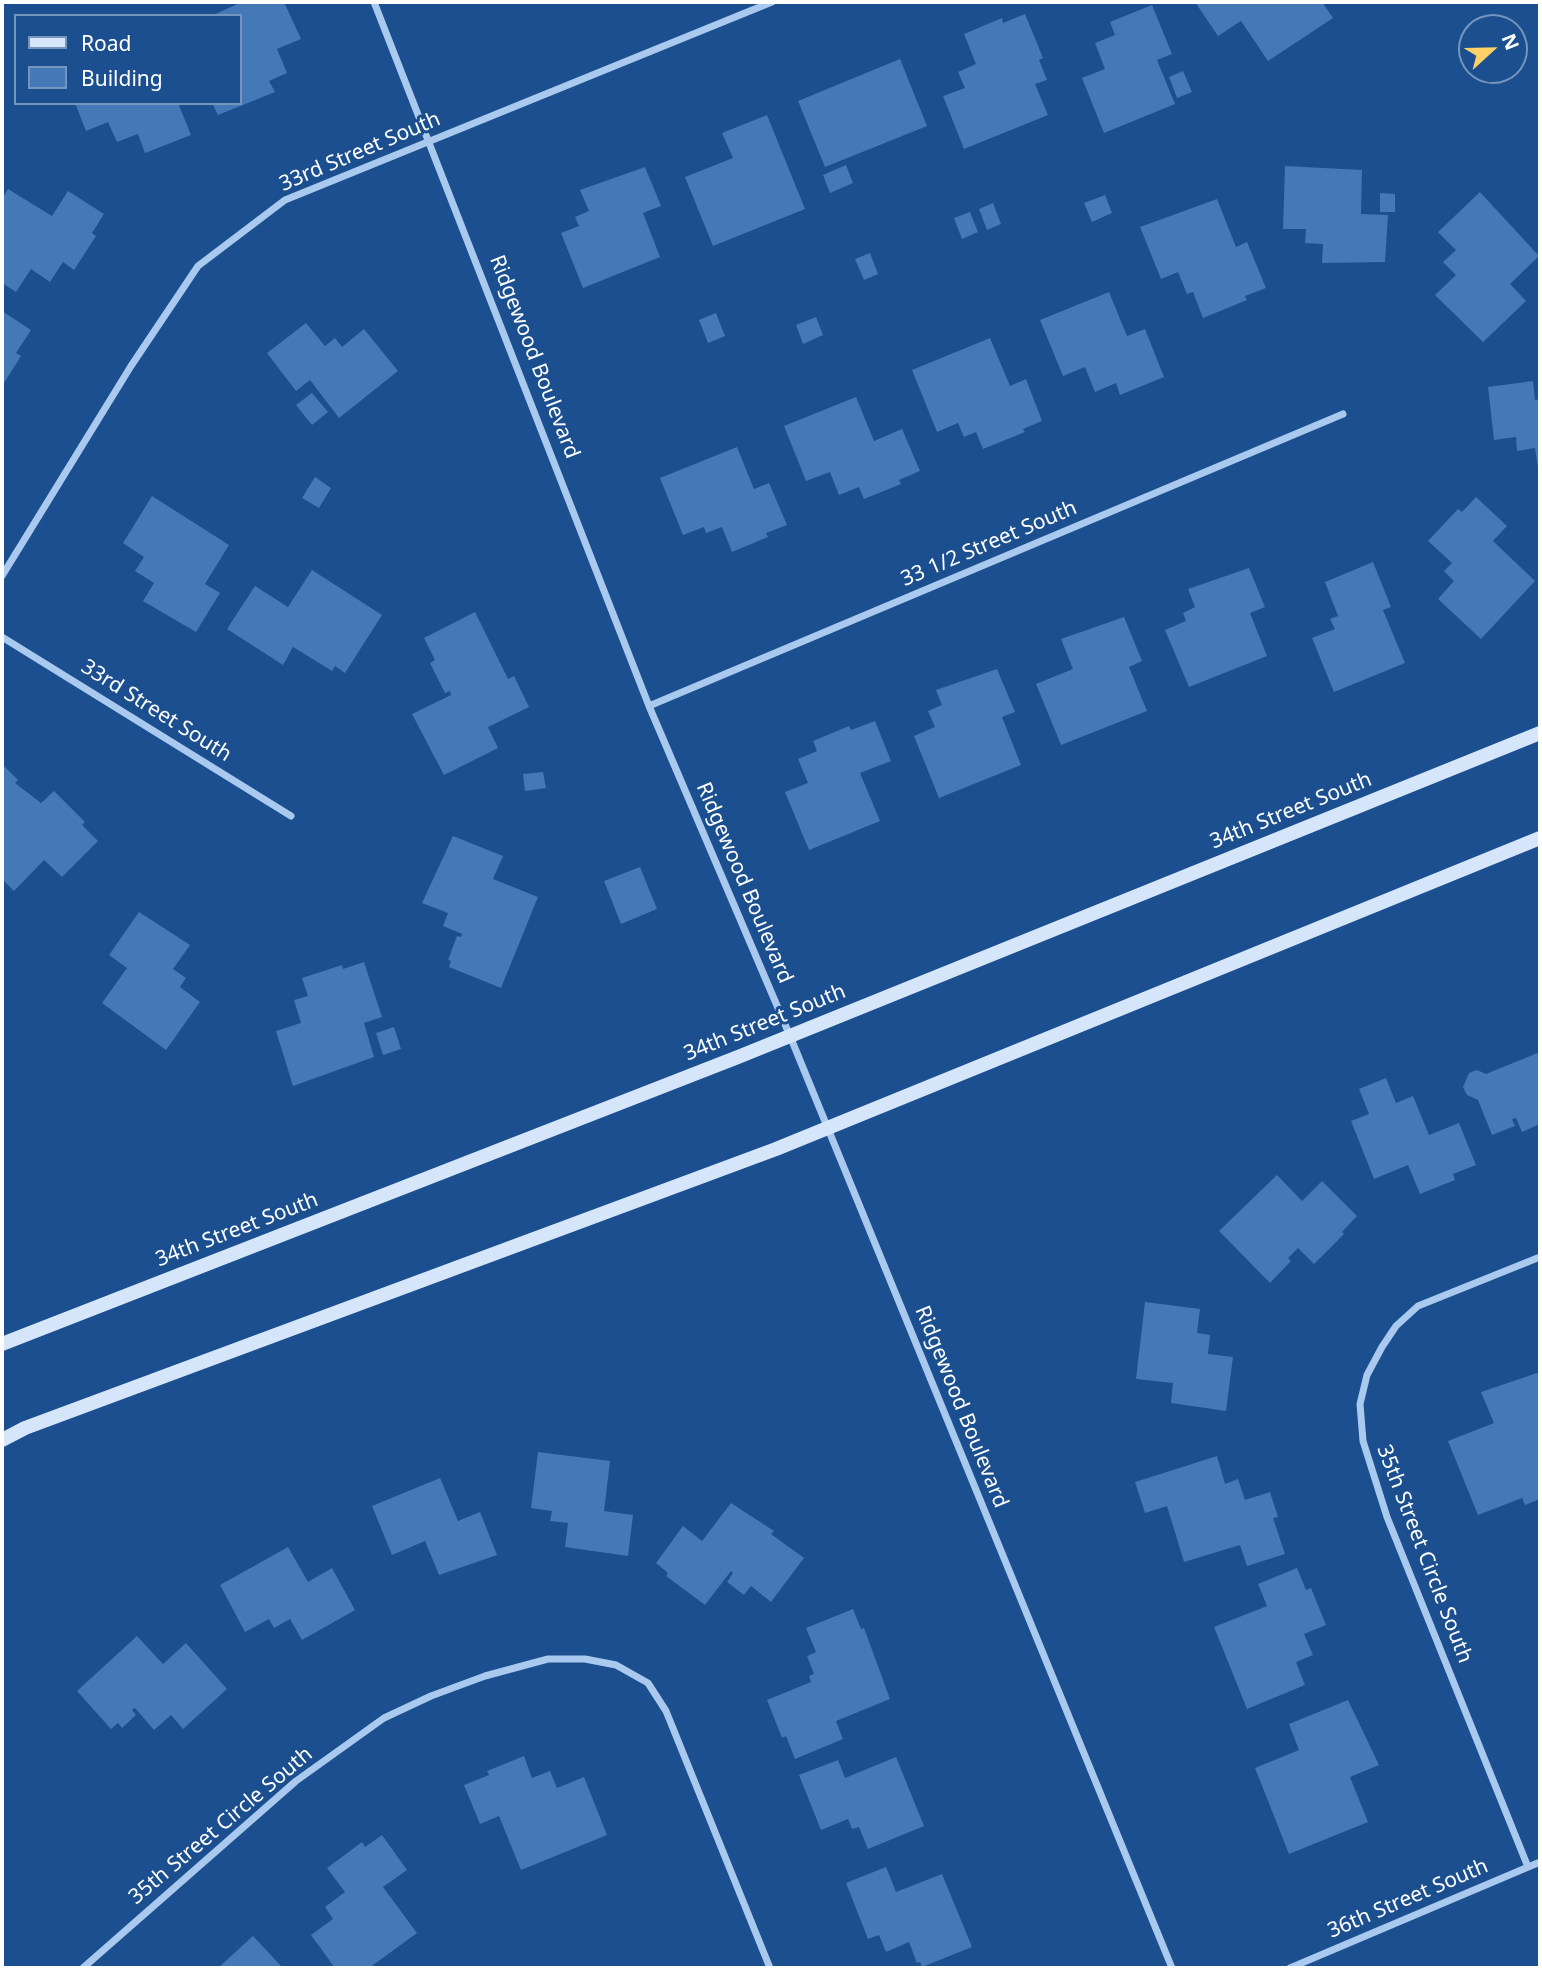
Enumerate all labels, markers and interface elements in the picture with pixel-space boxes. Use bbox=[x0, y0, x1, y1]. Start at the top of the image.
legend bbox=[14, 14, 242, 105]
north arrow bbox=[1458, 14, 1528, 84]
text: Road bbox=[81, 29, 131, 57]
text: N bbox=[1496, 30, 1526, 54]
text: Building bbox=[81, 64, 163, 92]
street label: 33rd Street South bbox=[276, 107, 444, 197]
street label: Ridgewood Boulevard bbox=[484, 252, 584, 462]
street label: 33 1/2 Street South bbox=[897, 496, 1081, 592]
street label: 33rd Street South bbox=[76, 655, 236, 767]
street label: 34th Street South bbox=[1207, 767, 1375, 855]
street label: Ridgewood Boulevard bbox=[690, 779, 798, 987]
street label: 34th Street South bbox=[681, 979, 849, 1067]
street label: 34th Street South bbox=[152, 1187, 322, 1273]
street label: Ridgewood Boulevard bbox=[909, 1302, 1013, 1512]
street label: 35th Street Circle South bbox=[1371, 1441, 1477, 1667]
street label: 35th Street Circle South bbox=[124, 1742, 318, 1910]
street label: 36th Street South bbox=[1324, 1854, 1492, 1944]

